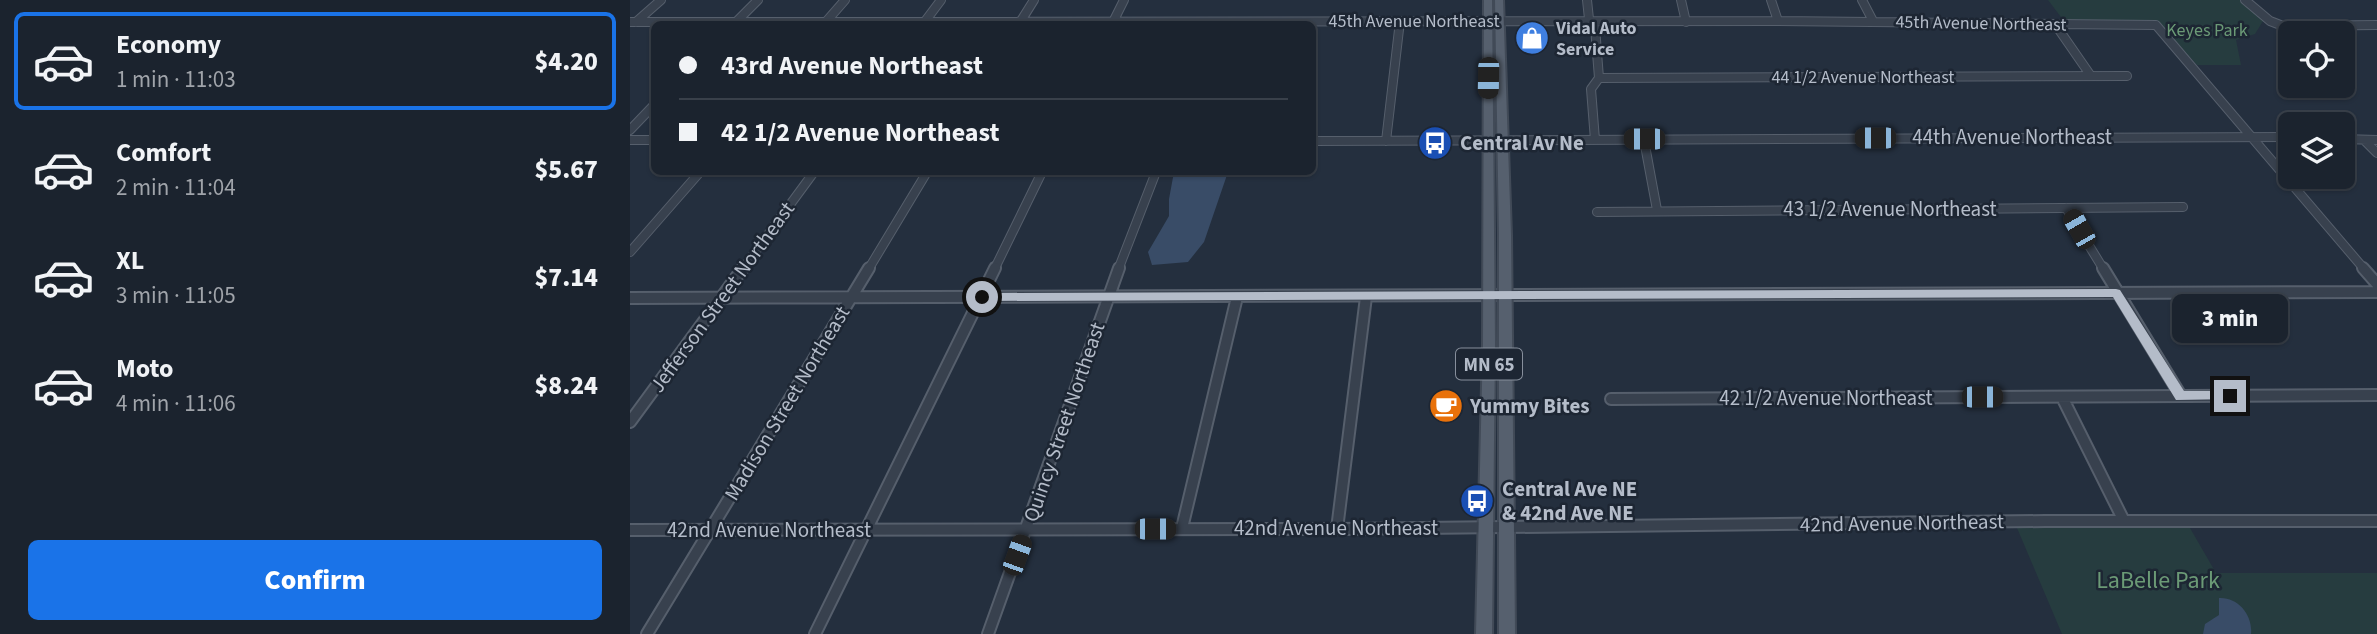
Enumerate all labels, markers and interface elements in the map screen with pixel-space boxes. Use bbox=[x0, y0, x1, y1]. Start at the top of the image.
street label: 45th Avenue Northeast bbox=[1329, 9, 1499, 34]
street label: 45th Avenue Northeast bbox=[1895, 10, 2067, 37]
place label: Vidal Auto Service bbox=[1555, 16, 1637, 62]
park label: Keyes Park bbox=[2166, 18, 2248, 43]
shop icon: Vidal Auto Service bbox=[1513, 19, 1551, 57]
map controls bbox=[2278, 21, 2355, 189]
button: locate bbox=[2278, 21, 2355, 98]
text: Economy bbox=[116, 26, 221, 63]
icon: car bbox=[32, 30, 95, 93]
text: $4.20 bbox=[534, 43, 598, 80]
text: 43rd Avenue Northeast bbox=[721, 47, 983, 84]
car bbox=[1478, 57, 1499, 99]
text: 1 min · 11:03 bbox=[116, 63, 236, 96]
street label: 44 1/2 Avenue Northeast bbox=[1772, 65, 1954, 90]
button: layers bbox=[2278, 112, 2355, 189]
text: 42 1/2 Avenue Northeast bbox=[721, 114, 999, 151]
street label: 44th Avenue Northeast bbox=[1912, 122, 2112, 152]
bus stop icon: Central Av Ne bbox=[1416, 124, 1454, 162]
place label: Central Av Ne bbox=[1460, 128, 1584, 158]
car bbox=[1855, 128, 1897, 149]
car bbox=[1624, 129, 1666, 150]
text: Comfort bbox=[116, 134, 211, 171]
icon: car bbox=[32, 138, 95, 201]
text: $5.67 bbox=[534, 151, 598, 188]
text: 2 min · 11:04 bbox=[116, 171, 236, 204]
street label: 43 1/2 Avenue Northeast bbox=[1783, 194, 1997, 224]
street label: Jefferson Street Northeast bbox=[642, 195, 802, 399]
car bbox=[2060, 206, 2099, 252]
text: XL bbox=[116, 242, 144, 279]
icon: car bbox=[32, 246, 95, 309]
text: $7.14 bbox=[534, 259, 598, 296]
text: 3 min · 11:05 bbox=[116, 279, 236, 312]
route start bbox=[966, 281, 998, 313]
callout: 3 min bbox=[2172, 294, 2288, 344]
street label: Madison Street Northeast bbox=[717, 300, 857, 506]
text: 3 min bbox=[2202, 302, 2258, 335]
street label: Quincy Street Northeast bbox=[1016, 318, 1112, 526]
road number: MN 65 bbox=[1456, 348, 1522, 380]
text: Moto bbox=[116, 350, 173, 387]
icon: car bbox=[32, 354, 95, 417]
text: $8.24 bbox=[534, 367, 598, 404]
route end bbox=[2214, 380, 2246, 412]
street label: 42 1/2 Avenue Northeast bbox=[1719, 383, 1933, 413]
text: 4 min · 11:06 bbox=[116, 387, 236, 420]
cafe icon: Yummy Bites bbox=[1427, 387, 1465, 425]
car bbox=[1962, 387, 2004, 408]
place label: Yummy Bites bbox=[1469, 391, 1590, 421]
place label: Central Ave NE & 42nd Ave NE bbox=[1502, 474, 1637, 528]
bus stop icon: Central Ave NE & 42nd Ave NE bbox=[1458, 482, 1496, 520]
street label: 42nd Avenue Northeast bbox=[1800, 506, 2004, 540]
street label: 42nd Avenue Northeast bbox=[1234, 513, 1438, 543]
street label: 42nd Avenue Northeast bbox=[667, 515, 871, 545]
car bbox=[1135, 519, 1177, 540]
car bbox=[1000, 532, 1035, 578]
button: Confirm bbox=[28, 540, 602, 620]
park label: LaBelle Park bbox=[2096, 563, 2220, 598]

